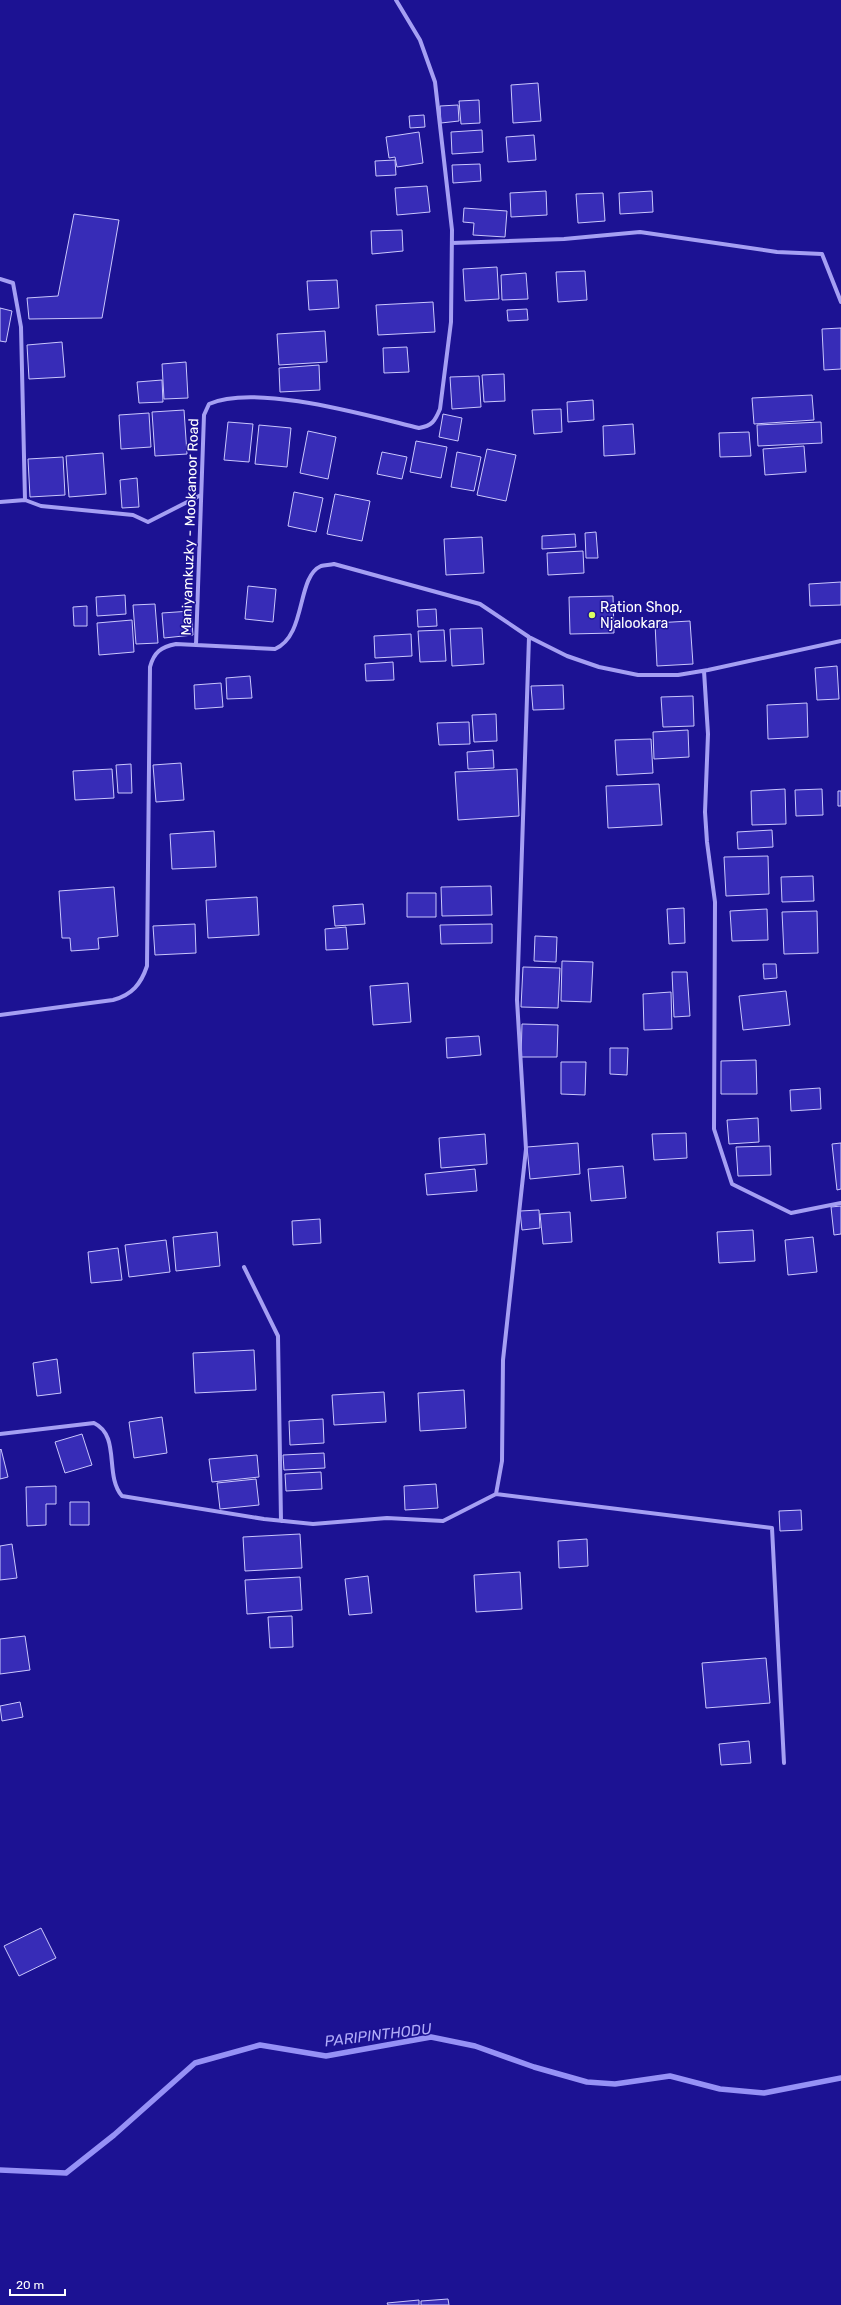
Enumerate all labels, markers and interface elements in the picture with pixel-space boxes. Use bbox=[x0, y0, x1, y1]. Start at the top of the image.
street label: Maniyamkuzky - Mookanoor Road bbox=[178, 418, 202, 636]
place label: Ration Shop, Njalookara bbox=[600, 599, 683, 632]
marker: Ration Shop, Njalookara bbox=[587, 610, 597, 620]
water label: PARIPINTHODU bbox=[323, 2019, 433, 2050]
scale bar bbox=[10, 2271, 65, 2297]
text: 20 m bbox=[16, 2278, 44, 2292]

